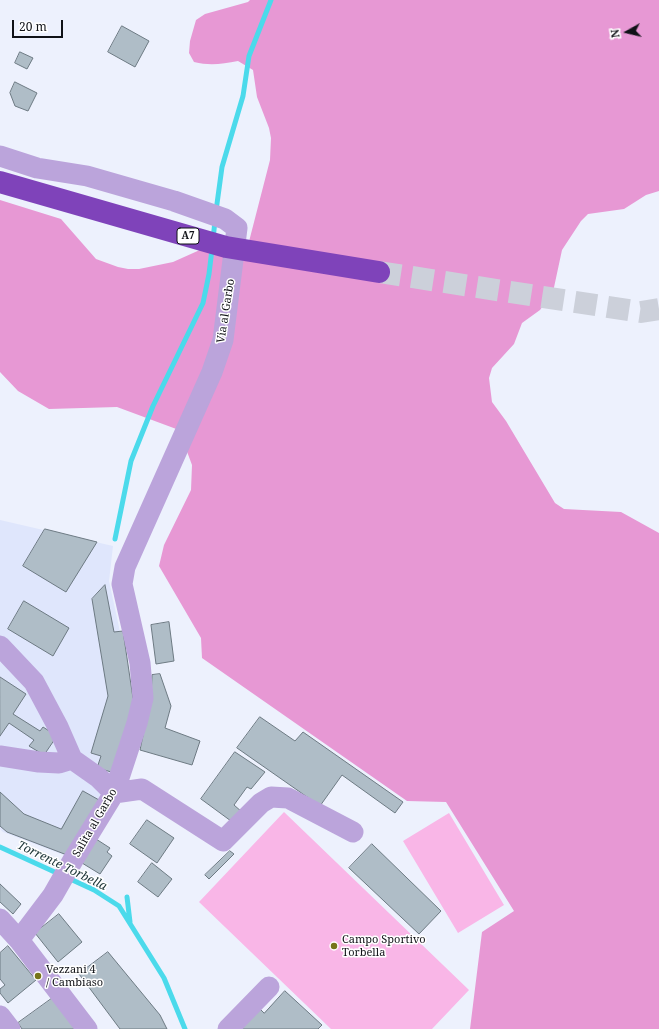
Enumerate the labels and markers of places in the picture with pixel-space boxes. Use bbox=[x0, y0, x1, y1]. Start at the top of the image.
place label: Campo Sportivo Torbella bbox=[342, 933, 426, 959]
marker: Campo Sportivo Torbella bbox=[329, 941, 339, 951]
place label: Vezzani 4 / Cambiaso bbox=[46, 963, 103, 989]
marker: Vezzani 4 / Cambiaso bbox=[33, 971, 43, 981]

